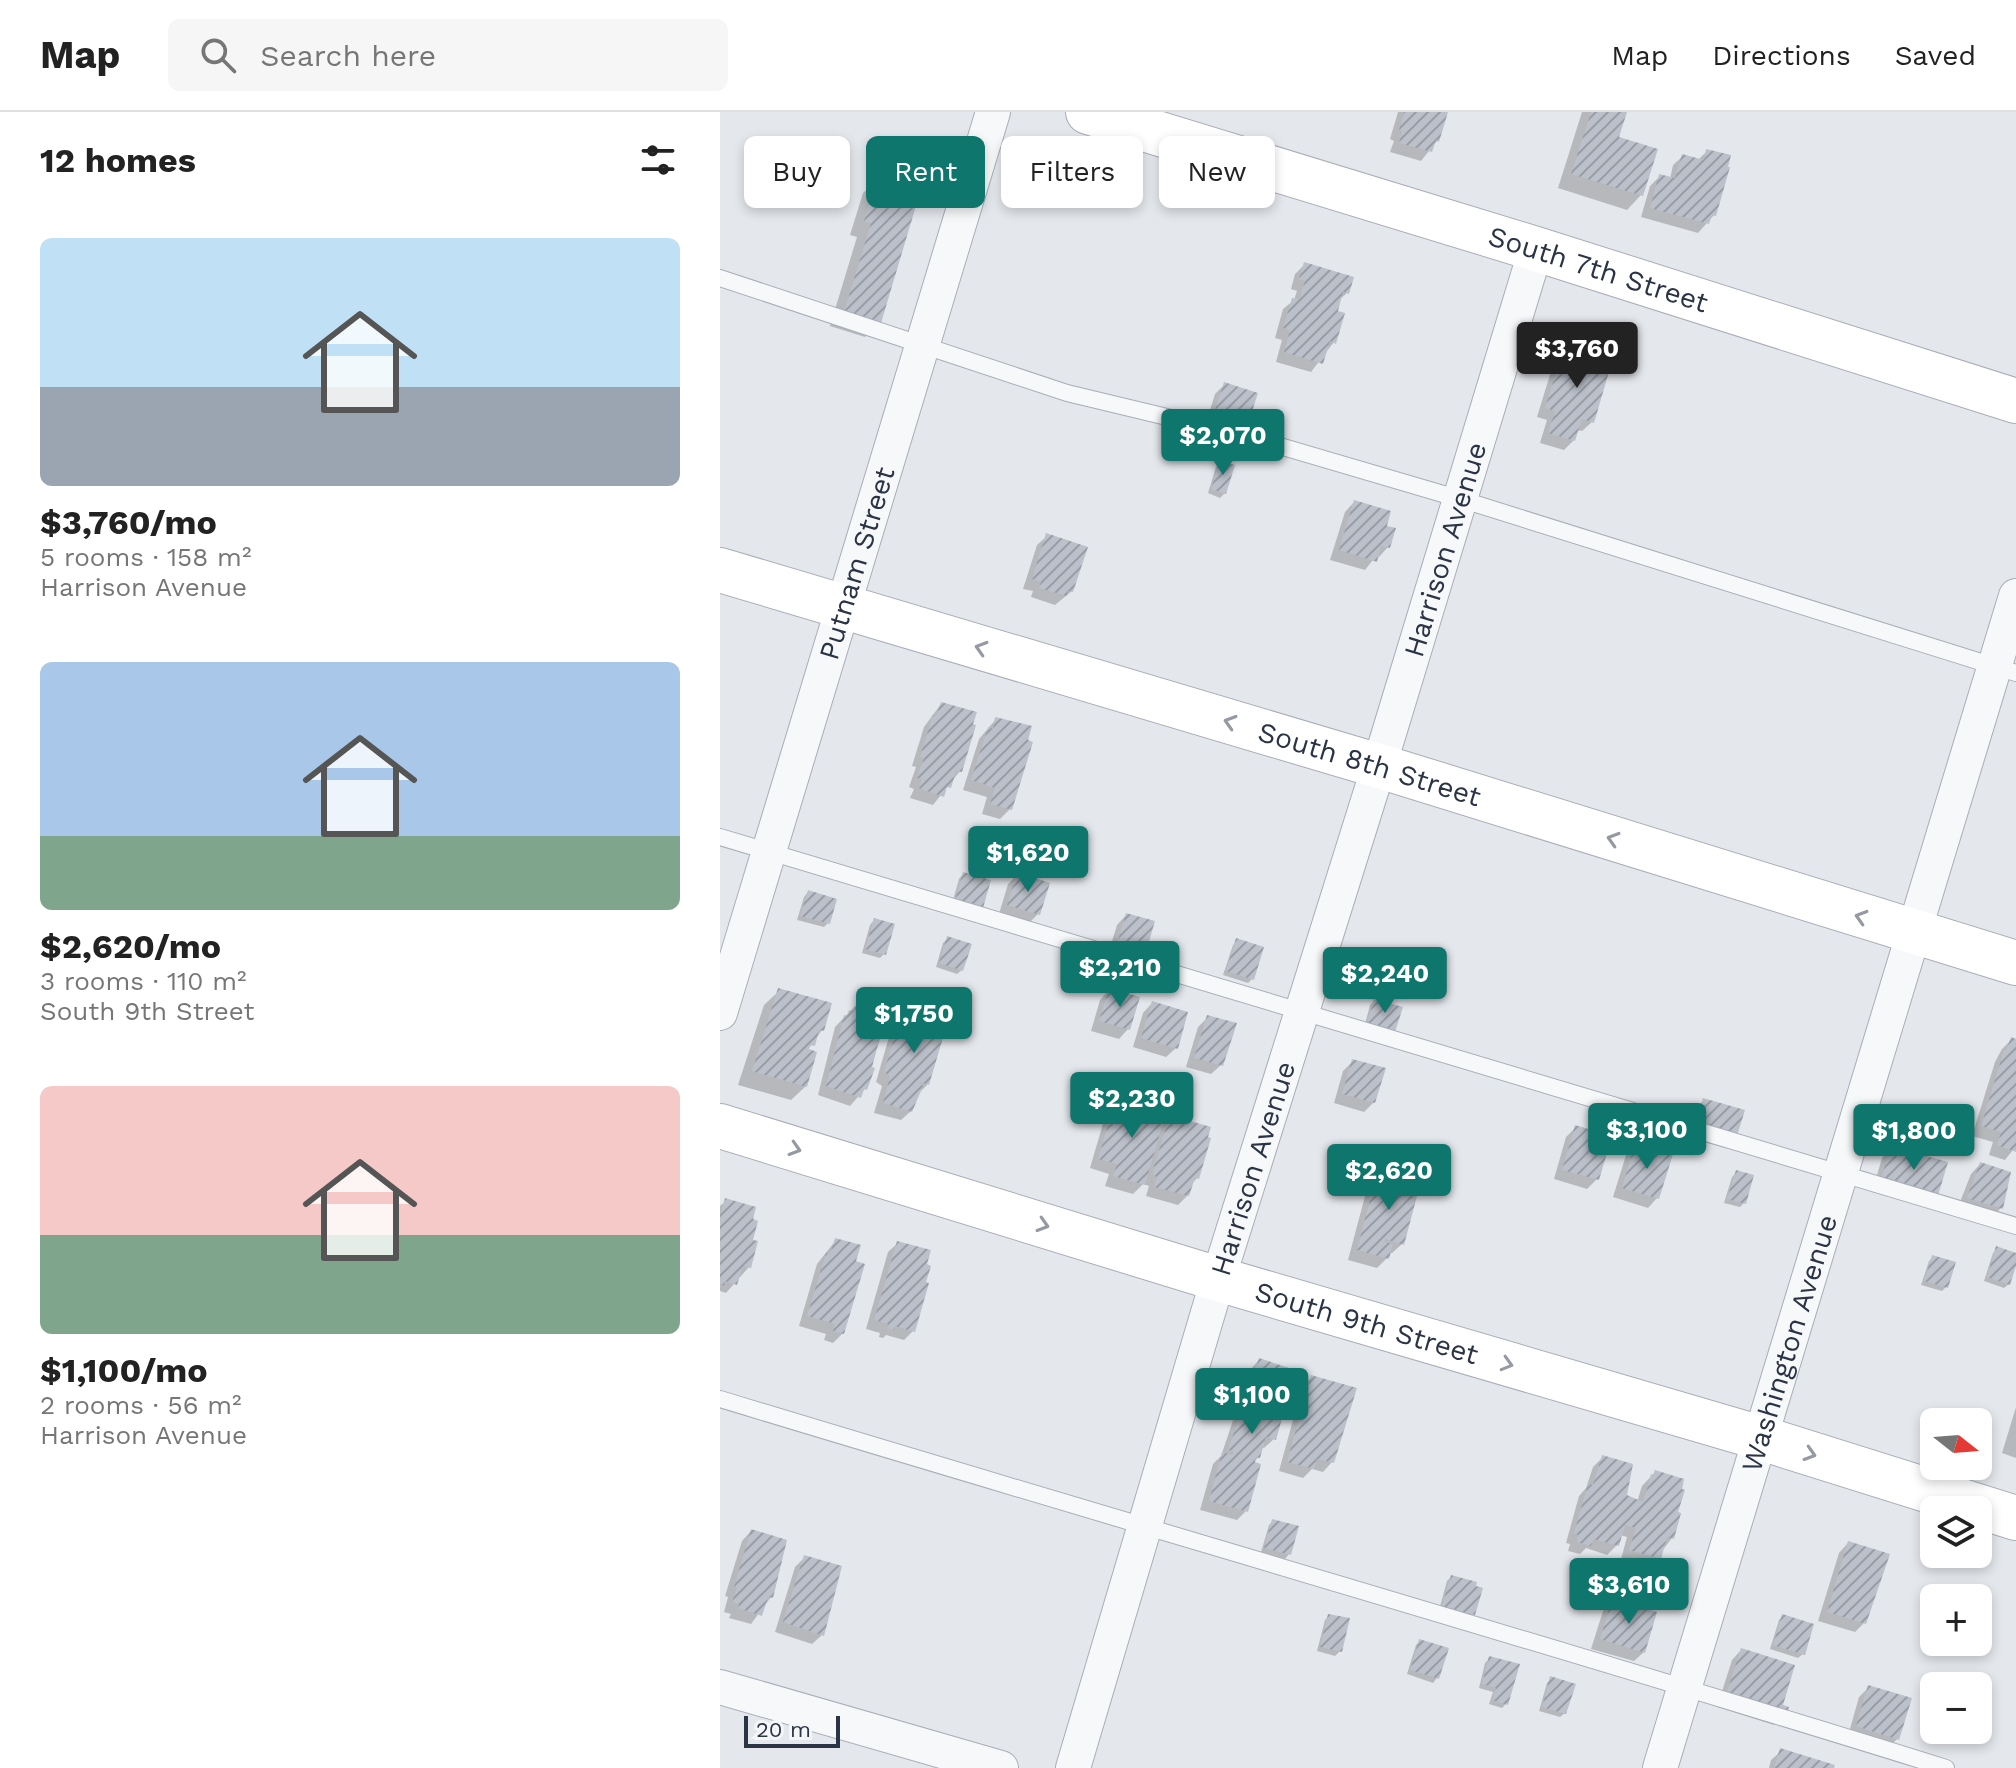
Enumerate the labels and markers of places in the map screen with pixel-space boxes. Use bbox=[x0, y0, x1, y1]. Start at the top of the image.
pin: $3,760 bbox=[1512, 322, 1642, 390]
pin: $2,070 bbox=[1158, 409, 1288, 477]
pin: $1,620 bbox=[963, 826, 1093, 894]
pin: $2,210 bbox=[1055, 941, 1185, 1009]
pin: $2,240 bbox=[1320, 947, 1450, 1015]
pin: $1,750 bbox=[849, 987, 979, 1055]
pin: $2,230 bbox=[1067, 1072, 1197, 1140]
pin: $3,100 bbox=[1582, 1103, 1712, 1171]
pin: $1,800 bbox=[1849, 1104, 1979, 1172]
pin: $2,620 bbox=[1324, 1144, 1454, 1212]
pin: $1,100 bbox=[1187, 1368, 1317, 1436]
pin: $3,610 bbox=[1564, 1558, 1694, 1626]

